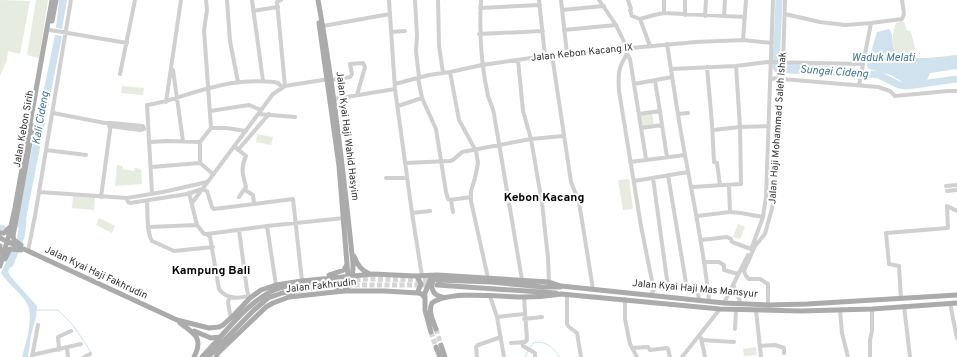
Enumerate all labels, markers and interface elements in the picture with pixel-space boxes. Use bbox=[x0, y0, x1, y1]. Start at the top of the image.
street label: Jalan Kebon Kacang IX bbox=[530, 41, 634, 65]
water label: Waduk Melati bbox=[851, 51, 916, 65]
street label: Jalan Haji Mohammad Saleh Ishak bbox=[766, 52, 790, 204]
water label: Sungai Cideng bbox=[799, 63, 870, 81]
street label: Jalan Kyai Haji Wahid Hasyim bbox=[333, 71, 361, 201]
street label: Jalan Kebon Sirih bbox=[11, 89, 37, 169]
water label: Kali Cideng bbox=[29, 89, 53, 146]
district label: Kebon Kacang bbox=[504, 190, 584, 206]
street label: Jalan Kyai Haji Fakhrudin bbox=[42, 243, 150, 303]
district label: Kampung Bali bbox=[172, 263, 250, 279]
street label: Jalan Fakhrudin bbox=[285, 276, 357, 296]
street label: Jalan Kyai Haji Mas Mansyur bbox=[632, 277, 758, 301]

